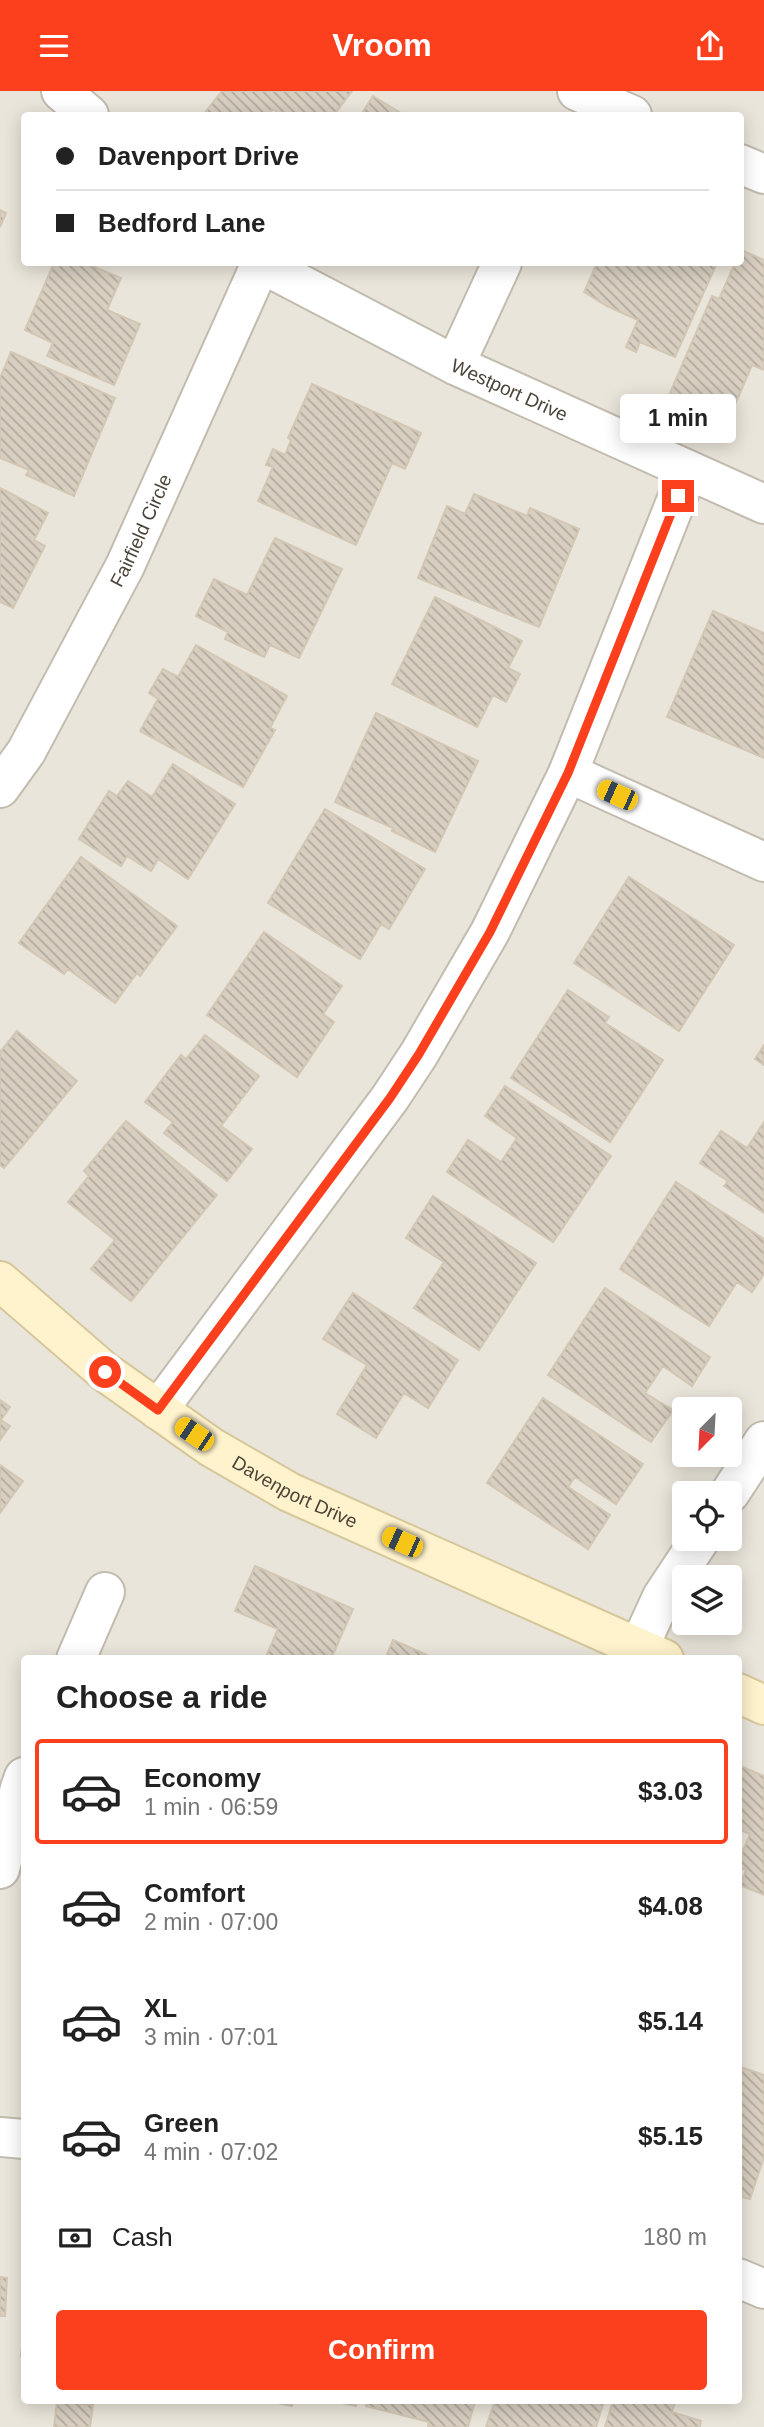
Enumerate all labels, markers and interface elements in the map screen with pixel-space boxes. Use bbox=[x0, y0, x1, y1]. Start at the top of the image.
icon: menu bbox=[35, 27, 73, 65]
text: Vroom bbox=[332, 27, 432, 63]
icon: share bbox=[691, 27, 729, 65]
text: Davenport Drive bbox=[98, 141, 299, 171]
text: Bedford Lane bbox=[98, 208, 266, 238]
street label: Westport Drive bbox=[448, 355, 571, 425]
callout: 1 min bbox=[620, 395, 736, 443]
text: 1 min bbox=[648, 405, 708, 431]
street label: Fairfield Circle bbox=[106, 471, 176, 590]
route end bbox=[662, 480, 694, 512]
car bbox=[594, 777, 641, 813]
route start bbox=[89, 1356, 121, 1388]
north arrow bbox=[672, 1397, 742, 1467]
map controls bbox=[672, 1397, 742, 1635]
car bbox=[171, 1414, 218, 1454]
street label: Davenport Drive bbox=[228, 1452, 361, 1532]
button: locate bbox=[672, 1481, 742, 1551]
car bbox=[379, 1524, 426, 1560]
button: layers bbox=[672, 1565, 742, 1635]
text: Choose a ride bbox=[56, 1679, 268, 1715]
icon: car bbox=[60, 1760, 123, 1823]
text: Economy bbox=[144, 1763, 261, 1793]
text: $3.03 bbox=[638, 1776, 703, 1806]
text: 1 min · 06:59 bbox=[144, 1794, 278, 1820]
icon: car bbox=[60, 1875, 123, 1938]
text: Comfort bbox=[144, 1878, 245, 1908]
text: $4.08 bbox=[638, 1891, 703, 1921]
text: 2 min · 07:00 bbox=[144, 1909, 278, 1935]
icon: car bbox=[60, 1990, 123, 2053]
text: XL bbox=[144, 1993, 177, 2023]
text: $5.14 bbox=[638, 2006, 703, 2036]
text: 3 min · 07:01 bbox=[144, 2024, 278, 2050]
icon: car bbox=[60, 2105, 123, 2168]
text: Green bbox=[144, 2108, 219, 2138]
text: $5.15 bbox=[638, 2121, 703, 2151]
text: 4 min · 07:02 bbox=[144, 2139, 278, 2165]
icon: cash bbox=[56, 2219, 94, 2257]
text: Cash bbox=[112, 2222, 173, 2252]
text: 180 m bbox=[643, 2224, 707, 2250]
button: Confirm bbox=[56, 2310, 707, 2390]

